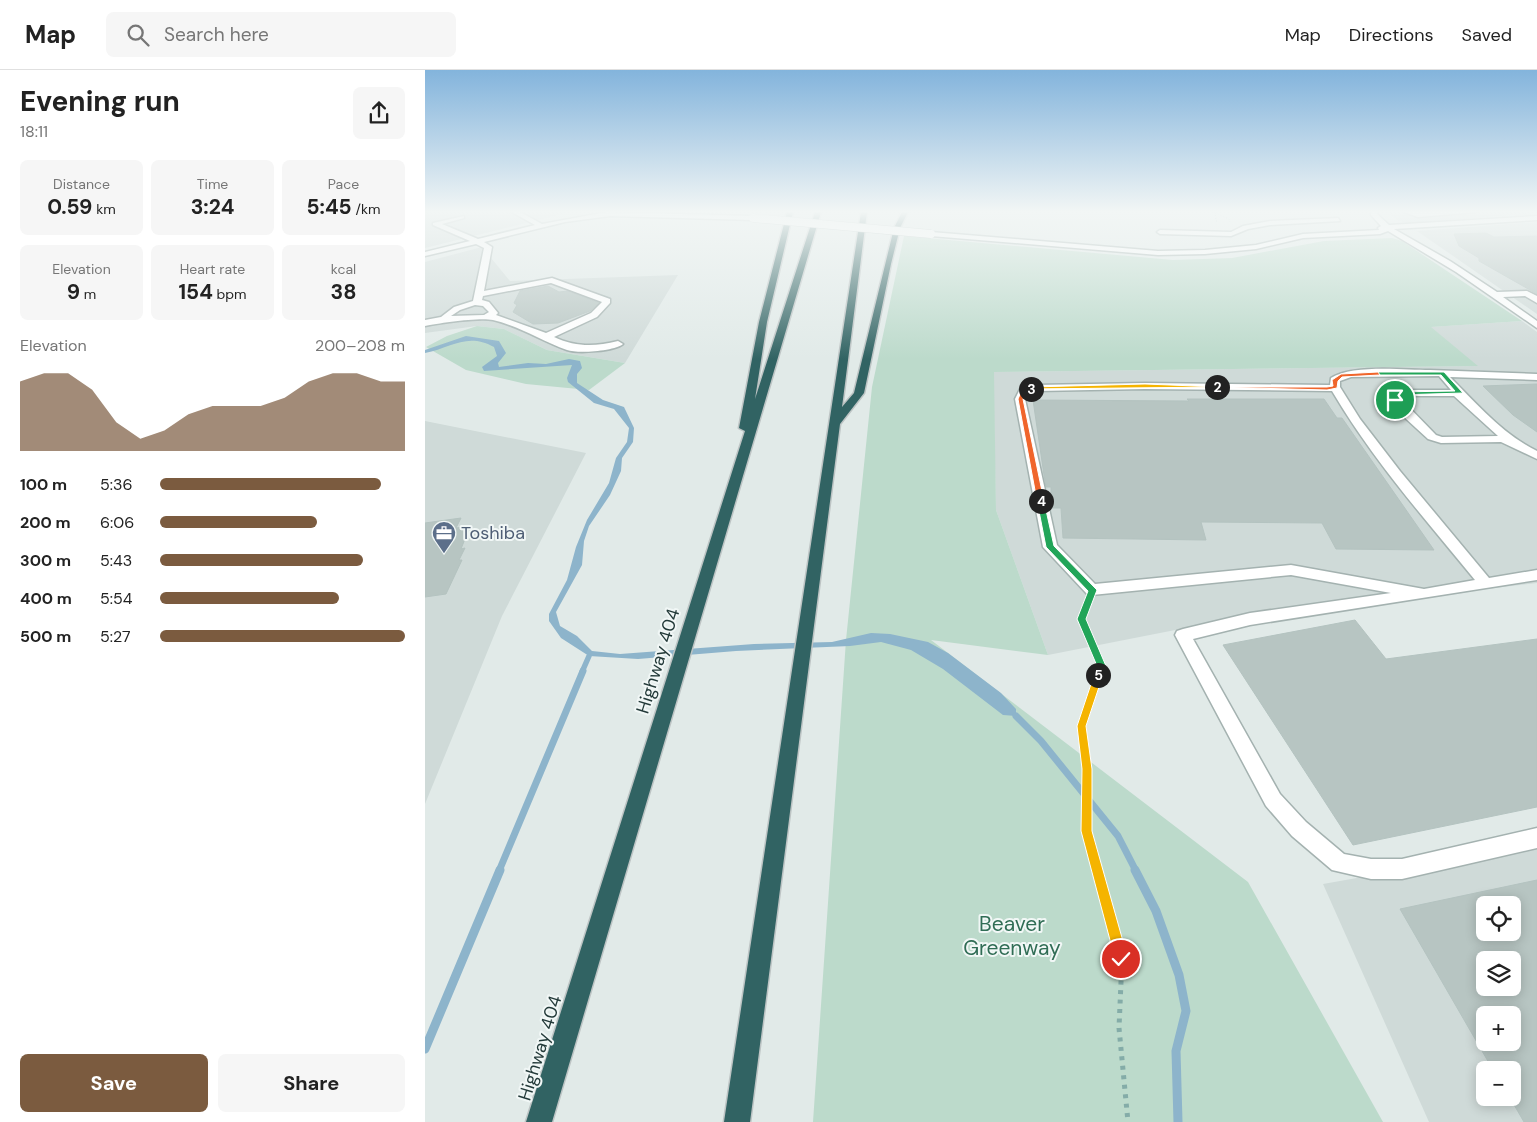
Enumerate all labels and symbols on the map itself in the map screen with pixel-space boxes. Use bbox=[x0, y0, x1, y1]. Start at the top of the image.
pin: 2 bbox=[1205, 374, 1229, 400]
pin: 3 bbox=[1019, 376, 1043, 402]
pin bbox=[1374, 379, 1416, 421]
pin: 4 bbox=[1029, 488, 1053, 514]
office icon: Toshiba bbox=[431, 520, 457, 554]
place label: Toshiba bbox=[461, 521, 525, 545]
street label: Highway 404 bbox=[631, 605, 685, 717]
pin: 5 bbox=[1085, 662, 1111, 688]
park label: Beaver Greenway bbox=[963, 910, 1061, 962]
pin bbox=[1100, 938, 1142, 980]
street label: Highway 404 bbox=[513, 992, 567, 1104]

